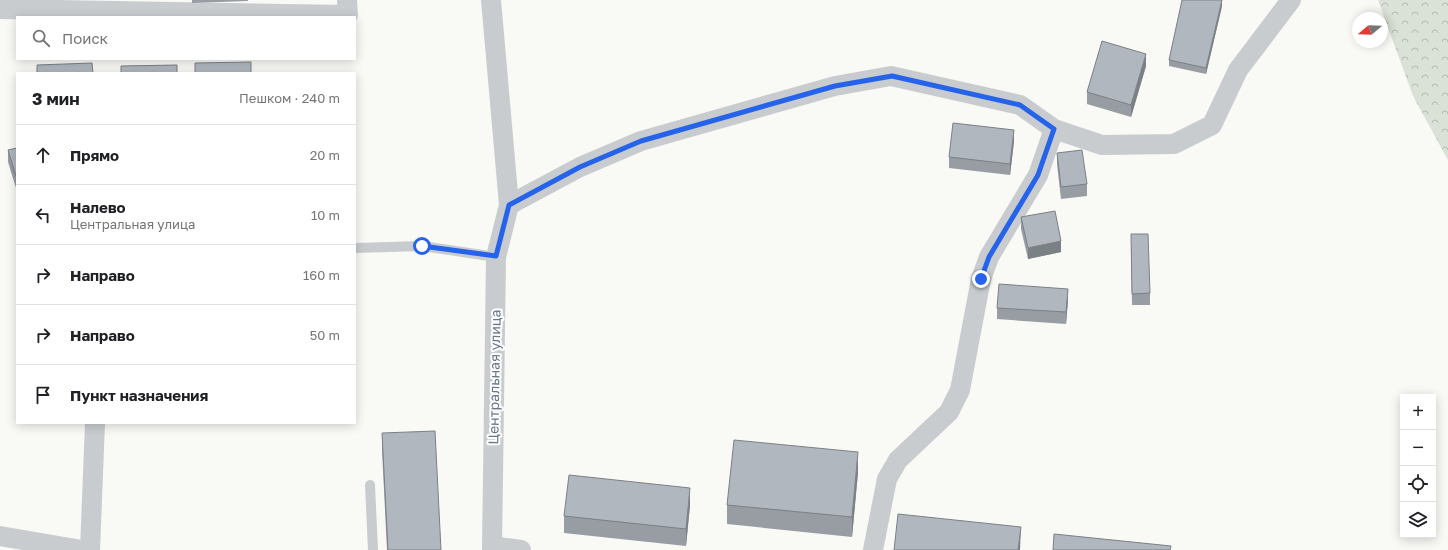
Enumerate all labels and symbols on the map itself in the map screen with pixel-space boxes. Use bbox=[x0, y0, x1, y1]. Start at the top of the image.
north arrow bbox=[1352, 12, 1388, 48]
route start bbox=[413, 237, 431, 255]
route end bbox=[972, 270, 990, 288]
street label: Центральная улица bbox=[484, 309, 504, 445]

